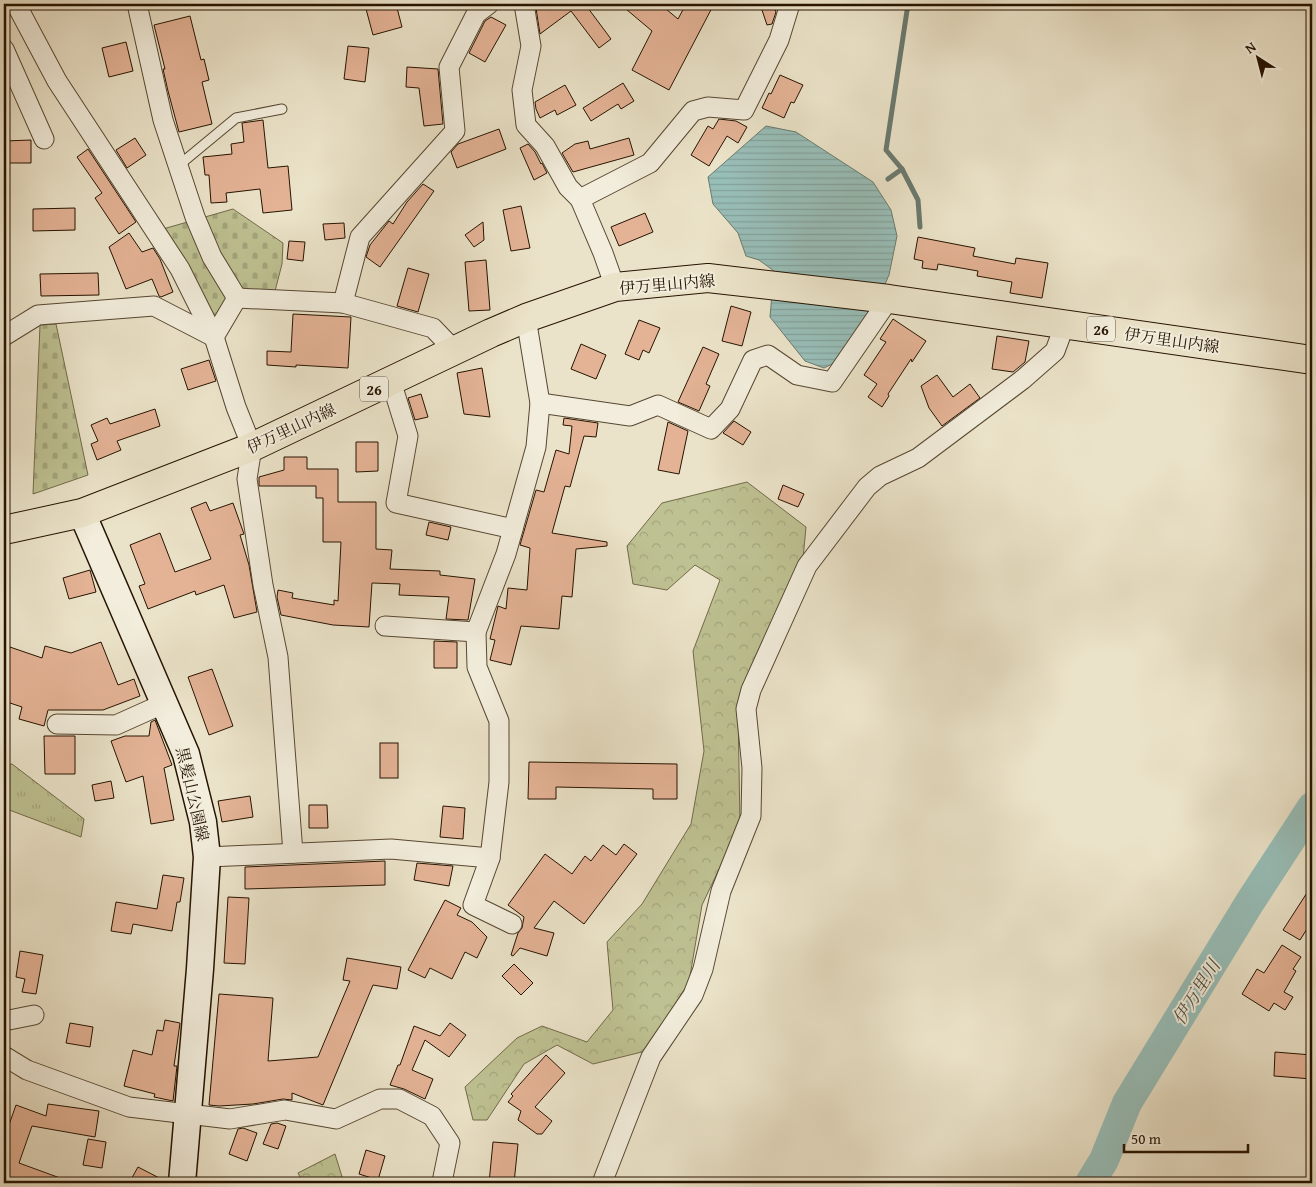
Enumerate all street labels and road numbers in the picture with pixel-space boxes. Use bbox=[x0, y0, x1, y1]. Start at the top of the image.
street label: 伊万里山内線 bbox=[618, 268, 716, 300]
road number: 26 bbox=[1087, 316, 1115, 342]
street label: 伊万里山内線 bbox=[1123, 321, 1221, 359]
road number: 26 bbox=[360, 376, 388, 402]
street label: 伊万里山内線 bbox=[242, 397, 340, 459]
street label: 黒髪山公園線 bbox=[171, 745, 215, 843]

